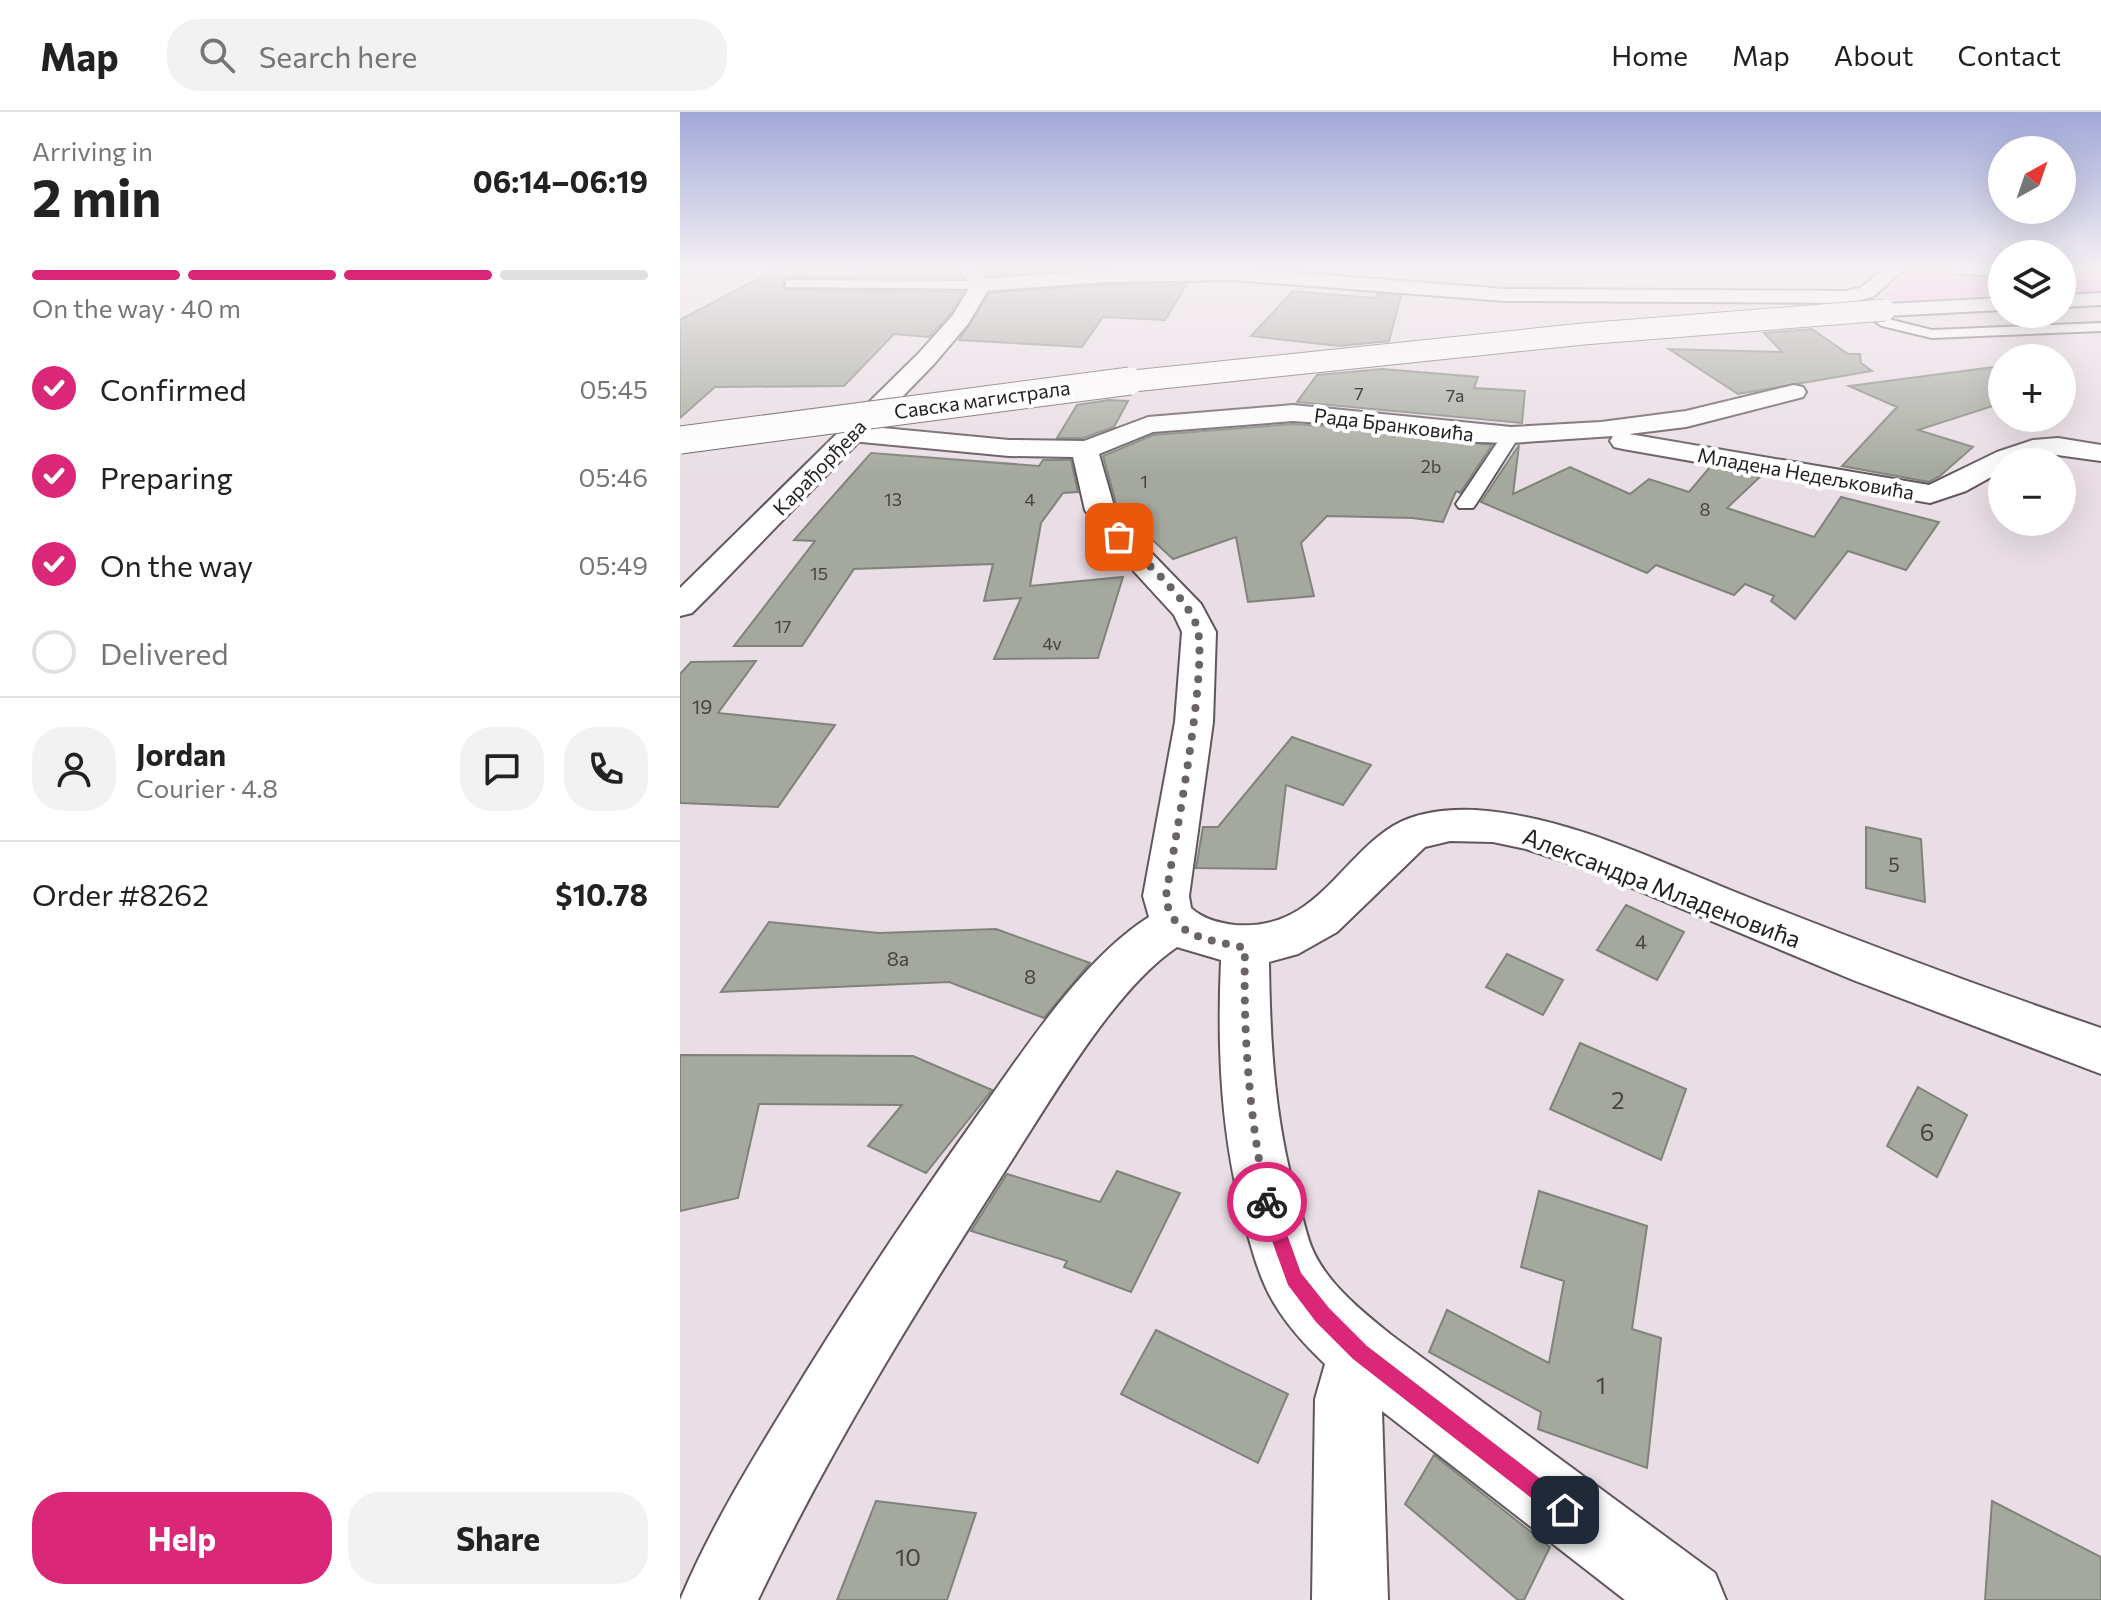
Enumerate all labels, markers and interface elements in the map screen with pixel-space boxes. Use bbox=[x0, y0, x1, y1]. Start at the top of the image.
search box bbox=[167, 19, 727, 91]
text: Map bbox=[40, 32, 119, 79]
icon: search bbox=[195, 33, 239, 77]
text: Search here bbox=[259, 37, 417, 74]
text: Home bbox=[1611, 38, 1688, 72]
text: Map bbox=[1732, 38, 1790, 72]
text: About bbox=[1834, 38, 1914, 72]
text: Contact bbox=[1958, 38, 2061, 72]
text: Arriving in bbox=[32, 135, 153, 166]
north arrow bbox=[1988, 136, 2076, 224]
map controls bbox=[1988, 136, 2076, 536]
text: 06:14–06:19 bbox=[473, 162, 648, 199]
text: 2 min bbox=[32, 164, 161, 228]
button: layers bbox=[1988, 240, 2076, 328]
text: On the way · 40 m bbox=[32, 292, 241, 323]
button: + bbox=[1988, 344, 2076, 432]
icon: check bbox=[32, 366, 76, 410]
text: Confirmed bbox=[100, 370, 247, 407]
text: 05:45 bbox=[579, 373, 648, 404]
street label: Савска магистрала bbox=[892, 375, 1072, 423]
house number: 7 bbox=[1354, 382, 1364, 404]
house number: 7a bbox=[1446, 384, 1464, 406]
street label: Рада Бранковића bbox=[1313, 402, 1475, 446]
street label: Карађорђева bbox=[767, 414, 871, 520]
street label: Младена Недељковића bbox=[1696, 442, 1916, 504]
button: − bbox=[1988, 448, 2076, 536]
icon: check bbox=[32, 454, 76, 498]
house number: 2b bbox=[1421, 455, 1441, 477]
text: Preparing bbox=[100, 458, 233, 495]
text: 05:46 bbox=[579, 461, 648, 492]
house number: 1 bbox=[1140, 470, 1148, 492]
house number: 13 bbox=[884, 488, 902, 510]
house number: 4 bbox=[1025, 488, 1036, 510]
house number: 8 bbox=[1700, 498, 1711, 520]
pin bbox=[1085, 503, 1153, 571]
icon: bag bbox=[1097, 515, 1141, 559]
icon: check bbox=[32, 542, 76, 586]
text: On the way bbox=[100, 546, 253, 583]
text: 05:49 bbox=[579, 549, 648, 580]
house number: 15 bbox=[810, 562, 828, 584]
house number: 17 bbox=[774, 615, 792, 637]
house number: 4v bbox=[1042, 632, 1062, 654]
text: Delivered bbox=[100, 634, 229, 671]
house number: 19 bbox=[692, 694, 712, 718]
button: person bbox=[32, 727, 116, 811]
button: chat bbox=[460, 727, 544, 811]
button: phone bbox=[564, 727, 648, 811]
text: Jordan bbox=[136, 735, 226, 772]
text: Courier · 4.8 bbox=[136, 772, 278, 803]
street label: Александра Младеновића bbox=[1519, 821, 1805, 953]
house number: 5 bbox=[1888, 852, 1900, 876]
text: Order #8262 bbox=[32, 875, 209, 912]
text: $10.78 bbox=[555, 875, 648, 912]
house number: 4 bbox=[1635, 929, 1647, 953]
house number: 8a bbox=[887, 946, 909, 970]
house number: 8 bbox=[1024, 964, 1036, 988]
house number: 2 bbox=[1611, 1085, 1625, 1114]
house number: 6 bbox=[1920, 1117, 1934, 1146]
courier bbox=[1227, 1162, 1307, 1242]
icon: bike bbox=[1245, 1180, 1289, 1224]
house number: 1 bbox=[1596, 1370, 1606, 1399]
pin bbox=[1531, 1476, 1599, 1544]
icon: home bbox=[1543, 1488, 1587, 1532]
button: Help bbox=[32, 1492, 332, 1584]
button: Share bbox=[348, 1492, 648, 1584]
house number: 10 bbox=[895, 1542, 921, 1571]

